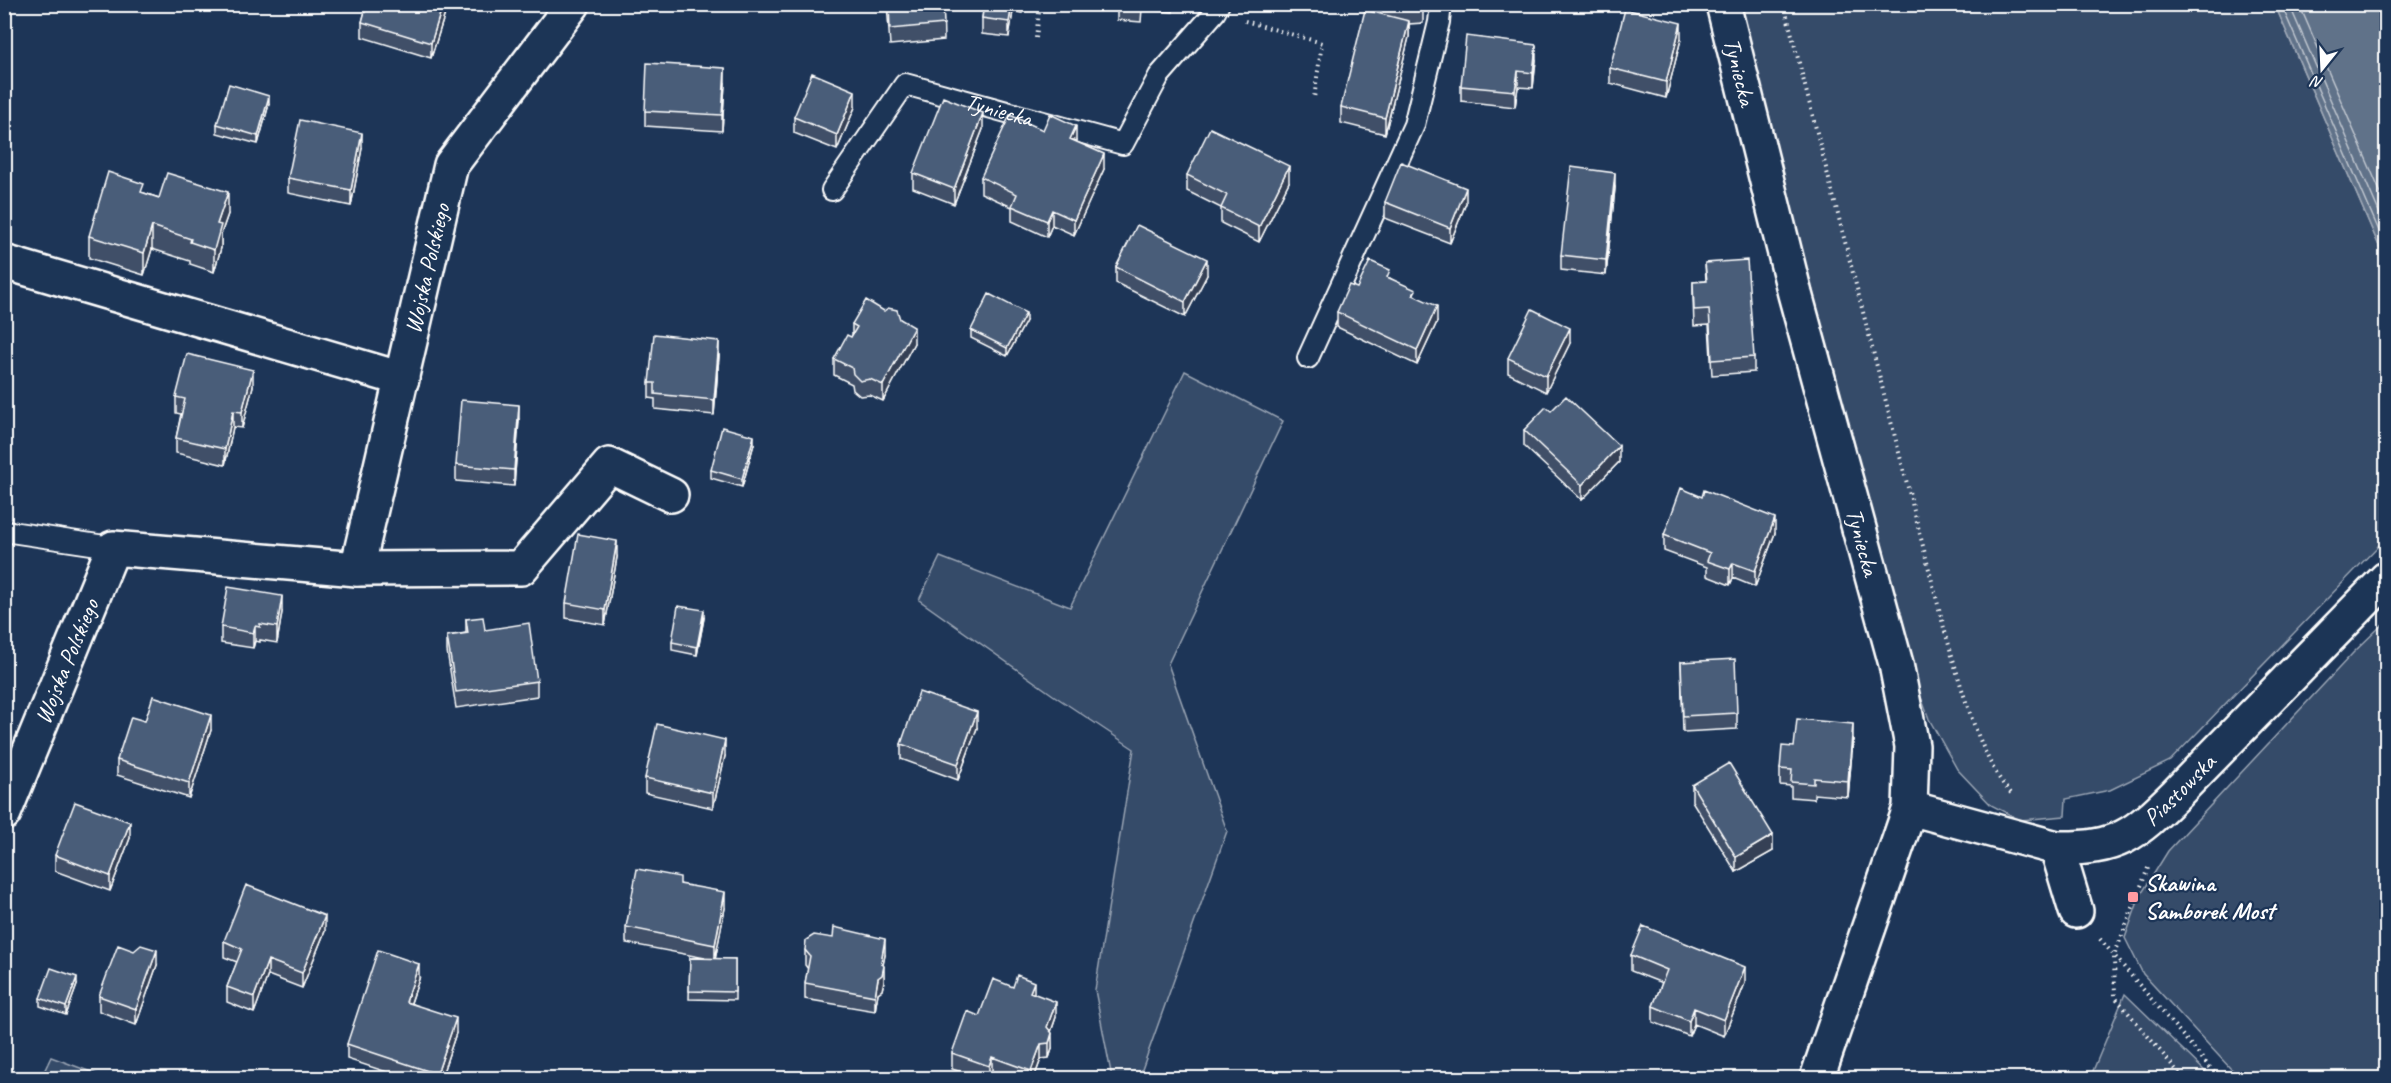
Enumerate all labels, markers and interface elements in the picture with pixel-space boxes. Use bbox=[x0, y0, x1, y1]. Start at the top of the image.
street label: Tyniecka bbox=[1717, 35, 1763, 111]
north arrow bbox=[2292, 39, 2352, 99]
text: N bbox=[2307, 70, 2325, 93]
street label: Tyniecka bbox=[962, 86, 1038, 134]
street label: Wojska Polskiego bbox=[397, 199, 457, 336]
street label: Tyniecka bbox=[1839, 505, 1887, 581]
street label: Wojska Polskiego bbox=[27, 593, 106, 728]
street label: Piastowska bbox=[2137, 746, 2223, 832]
place label: Skawina Samborek Most bbox=[2145, 868, 2278, 926]
marker: Skawina Samborek Most bbox=[2126, 890, 2140, 904]

